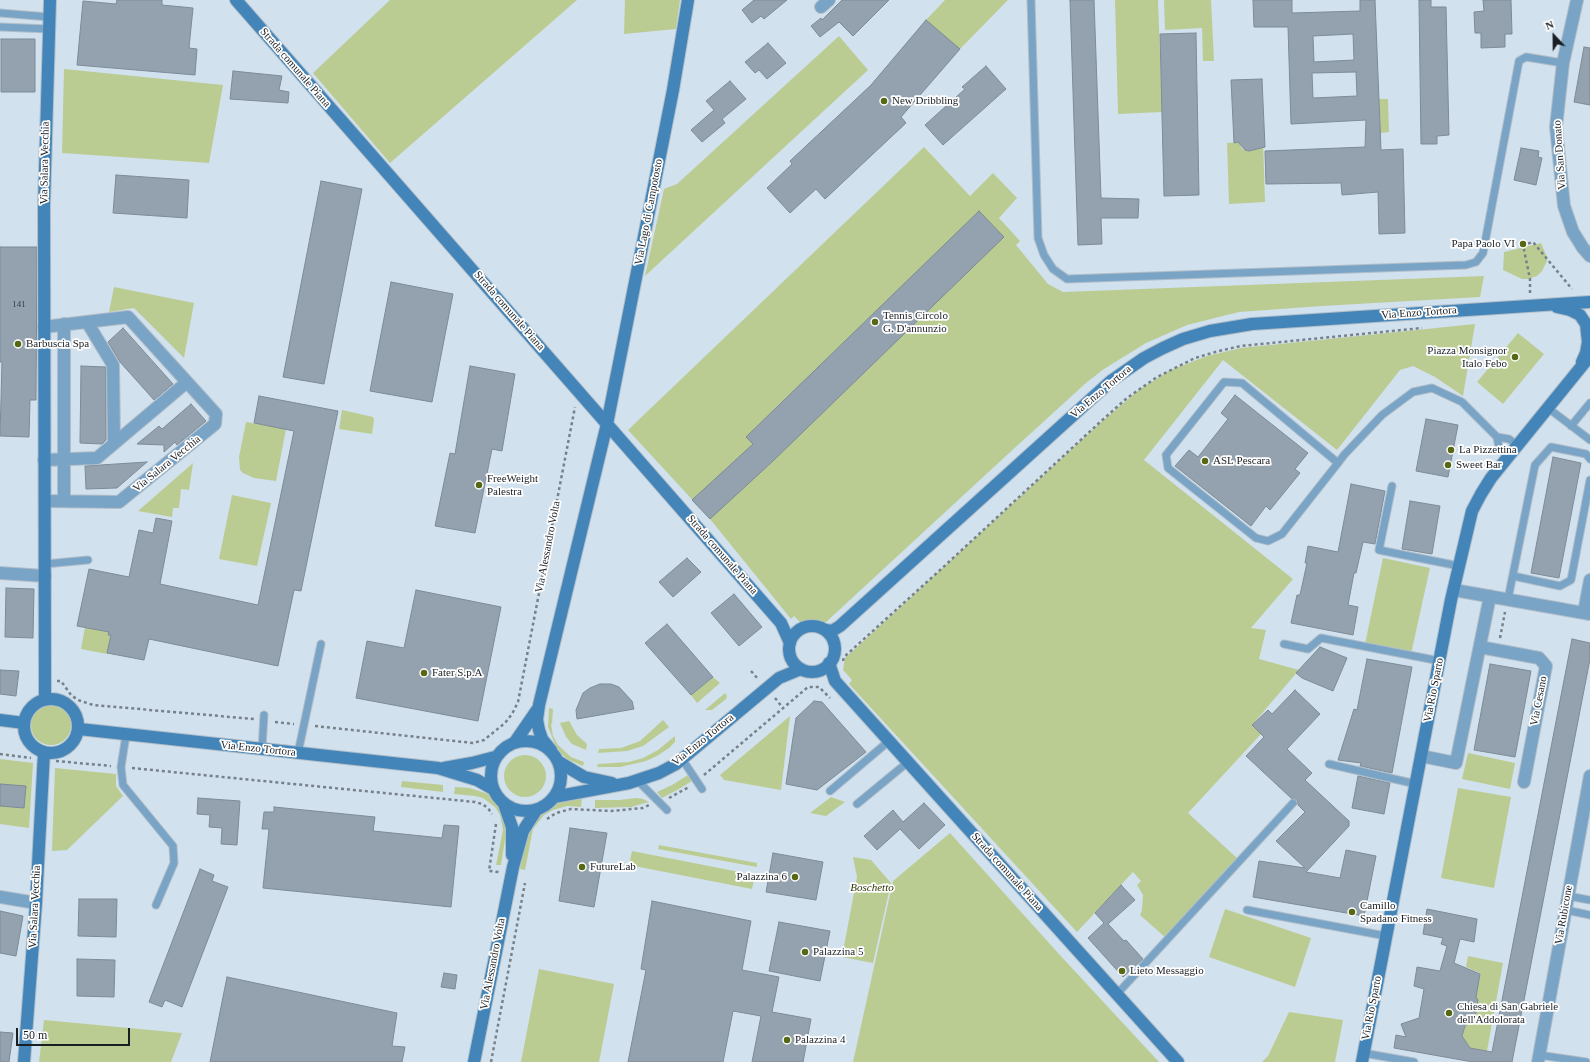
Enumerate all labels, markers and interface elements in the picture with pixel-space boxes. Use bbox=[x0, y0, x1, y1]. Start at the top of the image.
north arrow bbox=[1534, 16, 1574, 56]
text: N bbox=[1544, 18, 1555, 32]
street label: Strada comunale Piana bbox=[257, 26, 333, 110]
place label: New Dribbling bbox=[892, 94, 958, 108]
marker: New Dribbling bbox=[879, 96, 889, 106]
street label: Via San Donato bbox=[1551, 120, 1569, 190]
street label: Via Salara Vecchia bbox=[38, 121, 52, 205]
street label: Via Lago di Campotosto bbox=[632, 158, 666, 266]
place label: Papa Paolo VI bbox=[1451, 237, 1515, 251]
marker: Papa Paolo VI bbox=[1518, 239, 1528, 249]
street label: Strada comunale Piana bbox=[471, 269, 547, 353]
house number: 141 bbox=[12, 300, 26, 310]
street label: Via Enzo Tortora bbox=[1381, 304, 1457, 322]
place label: Tennis Circolo G. D'annunzio bbox=[883, 309, 948, 335]
marker: Tennis Circolo G. D'annunzio bbox=[870, 317, 880, 327]
place label: Barbuscia Spa bbox=[26, 337, 89, 351]
marker: Barbuscia Spa bbox=[13, 339, 23, 349]
place label: Piazza Monsignor Italo Febo bbox=[1427, 344, 1507, 370]
marker: Piazza Monsignor Italo Febo bbox=[1510, 352, 1520, 362]
street label: Via Enzo Tortora bbox=[1068, 363, 1134, 421]
street label: Via Salara Vecchia bbox=[131, 433, 203, 495]
place label: La Pizzettina bbox=[1459, 443, 1517, 457]
marker: La Pizzettina bbox=[1446, 445, 1456, 455]
place label: ASL Pescara bbox=[1213, 454, 1270, 468]
marker: ASL Pescara bbox=[1200, 456, 1210, 466]
place label: Sweet Bar bbox=[1456, 458, 1502, 472]
marker: Sweet Bar bbox=[1443, 460, 1453, 470]
place label: FreeWeight Palestra bbox=[487, 472, 538, 498]
marker: FreeWeight Palestra bbox=[474, 480, 484, 490]
street label: Via Alessandro Volta bbox=[533, 500, 563, 594]
street label: Strada comunale Piana bbox=[684, 513, 760, 597]
street label: Via Rio Sparto bbox=[1421, 657, 1447, 723]
place label: Fater S.p.A bbox=[432, 666, 482, 680]
marker: Fater S.p.A bbox=[419, 668, 429, 678]
street label: Via Cesano bbox=[1528, 675, 1550, 727]
street label: Via Enzo Tortora bbox=[669, 711, 737, 769]
street label: Via Enzo Tortora bbox=[220, 738, 296, 760]
street label: Strada comunale Piana bbox=[968, 830, 1046, 914]
place label: FutureLab bbox=[590, 860, 636, 874]
marker: FutureLab bbox=[577, 862, 587, 872]
street label: Via Salara Vecchia bbox=[26, 865, 44, 949]
place label: Palazzina 6 bbox=[737, 870, 787, 884]
marker: Palazzina 6 bbox=[790, 872, 800, 882]
park label: Boschetto bbox=[850, 881, 894, 895]
street label: Via Rubicone bbox=[1552, 884, 1576, 946]
place label: Camillo Spadano Fitness bbox=[1360, 899, 1432, 925]
marker: Camillo Spadano Fitness bbox=[1347, 907, 1357, 917]
street label: Via Alessandro Volta bbox=[478, 917, 508, 1011]
place label: Palazzina 5 bbox=[813, 945, 863, 959]
marker: Palazzina 5 bbox=[800, 947, 810, 957]
place label: Lieto Messaggio bbox=[1130, 964, 1204, 978]
marker: Lieto Messaggio bbox=[1117, 966, 1127, 976]
street label: Via Rio Sparto bbox=[1359, 975, 1385, 1041]
place label: Chiesa di San Gabriele dell'Addolorata bbox=[1457, 1000, 1558, 1026]
marker: Chiesa di San Gabriele dell'Addolorata bbox=[1444, 1008, 1454, 1018]
scale bar bbox=[18, 1020, 132, 1046]
text: 50 m bbox=[23, 1028, 47, 1042]
place label: Palazzina 4 bbox=[795, 1033, 845, 1047]
marker: Palazzina 4 bbox=[782, 1035, 792, 1045]

